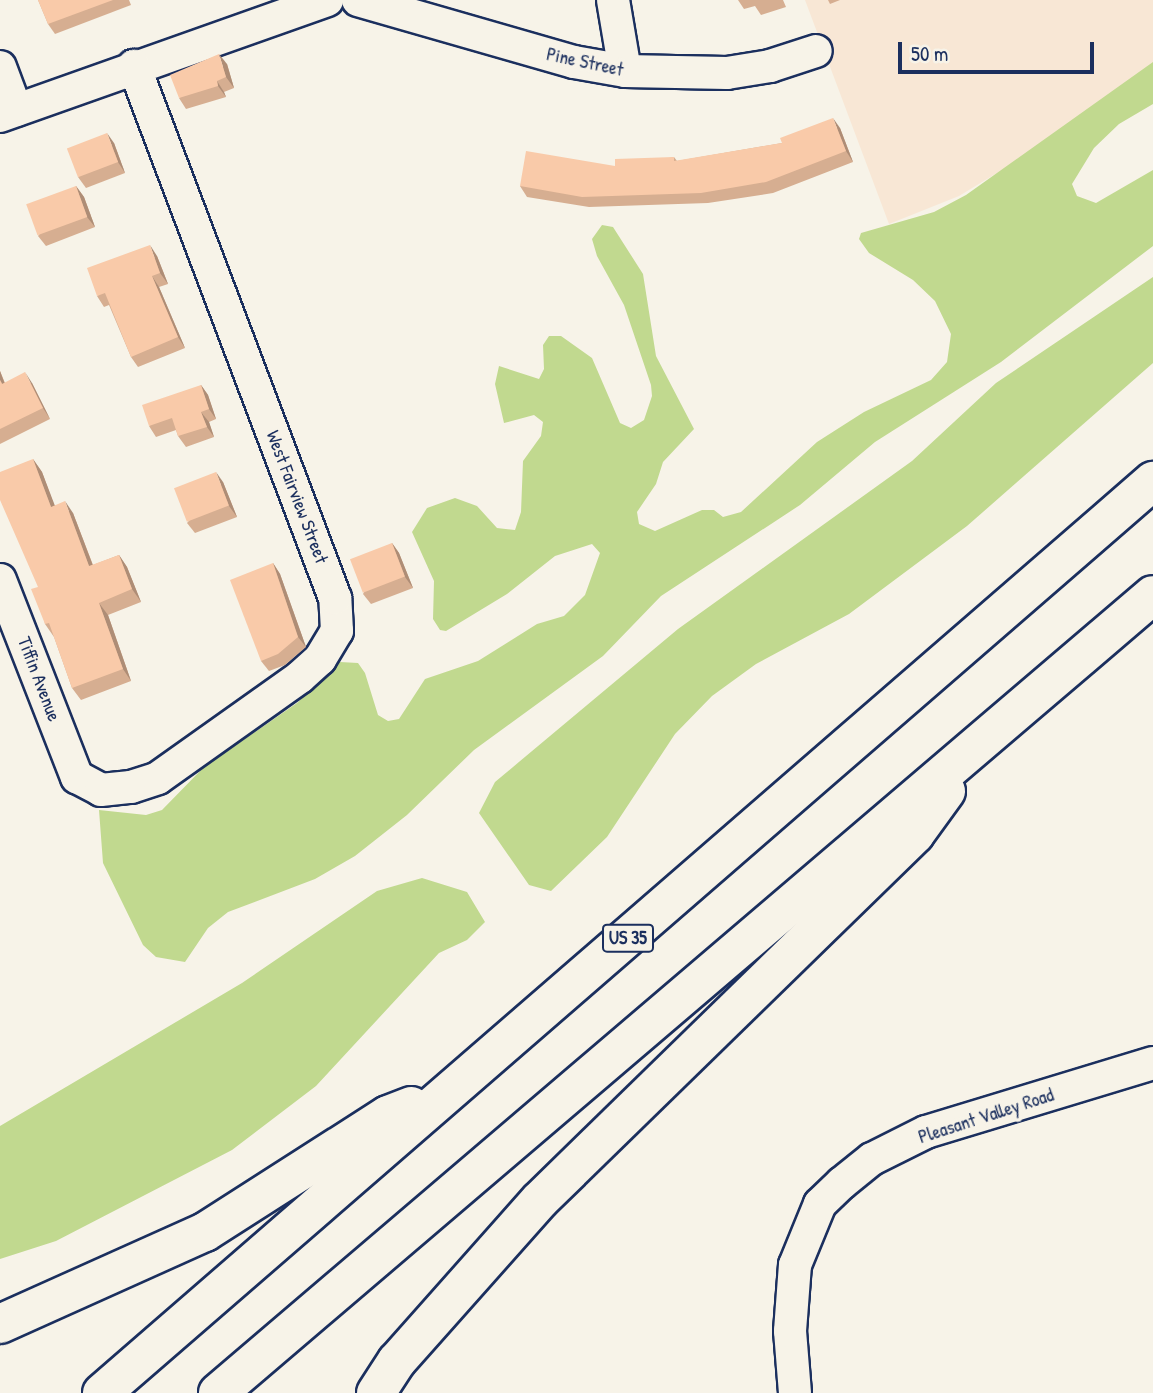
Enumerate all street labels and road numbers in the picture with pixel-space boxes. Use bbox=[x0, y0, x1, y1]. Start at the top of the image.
street label: Pine Street bbox=[544, 43, 626, 81]
street label: West Fairview Street bbox=[261, 427, 333, 567]
street label: Tiffin Avenue bbox=[12, 634, 66, 724]
road number: US 35 bbox=[602, 923, 654, 953]
street label: Pleasant Valley Road bbox=[915, 1083, 1057, 1149]

